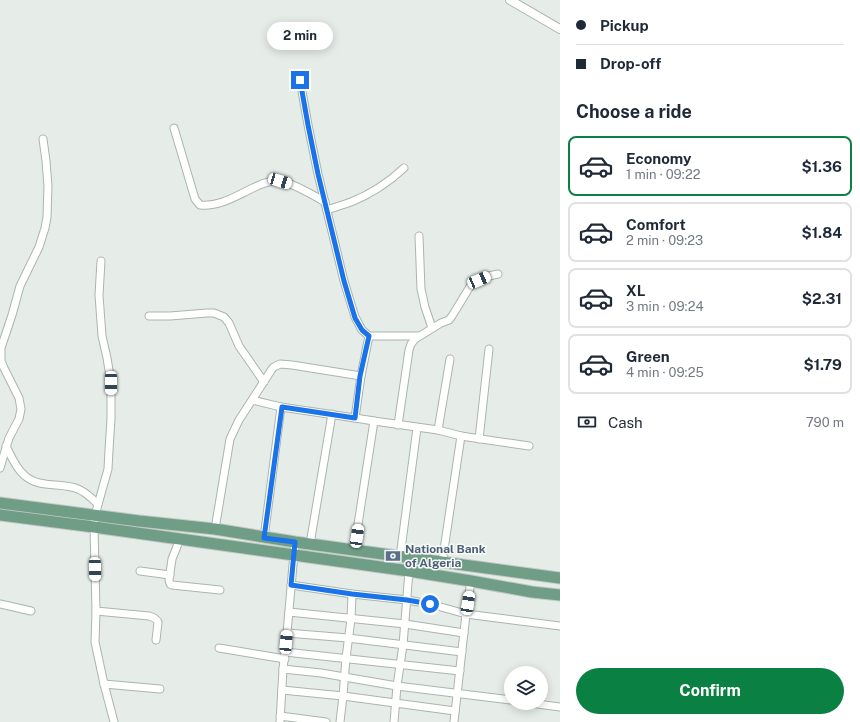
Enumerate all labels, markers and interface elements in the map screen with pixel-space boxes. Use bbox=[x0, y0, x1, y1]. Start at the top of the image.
text: Pickup bbox=[600, 17, 649, 34]
callout: 2 min bbox=[267, 22, 333, 50]
text: 2 min bbox=[283, 28, 317, 43]
text: Drop-off bbox=[600, 55, 661, 72]
route end bbox=[291, 71, 309, 89]
text: Choose a ride bbox=[576, 101, 692, 122]
icon: car bbox=[578, 148, 614, 184]
text: Economy bbox=[626, 150, 691, 167]
text: $1.36 bbox=[801, 158, 842, 175]
text: 1 min · 09:22 bbox=[626, 167, 700, 182]
car bbox=[267, 172, 293, 190]
icon: car bbox=[578, 214, 614, 250]
text: Comfort bbox=[626, 216, 686, 233]
text: $1.84 bbox=[801, 224, 842, 241]
text: 2 min · 09:23 bbox=[626, 233, 703, 248]
car bbox=[466, 270, 492, 290]
icon: car bbox=[578, 280, 614, 316]
text: XL bbox=[626, 282, 645, 299]
text: $2.31 bbox=[802, 290, 842, 307]
text: 3 min · 09:24 bbox=[626, 299, 704, 314]
icon: car bbox=[578, 346, 614, 382]
text: Green bbox=[626, 348, 670, 365]
text: $1.79 bbox=[803, 356, 842, 373]
text: 4 min · 09:25 bbox=[626, 365, 704, 380]
car bbox=[105, 371, 117, 395]
icon: cash bbox=[576, 411, 598, 433]
text: Cash bbox=[608, 414, 643, 431]
text: 790 m bbox=[806, 415, 844, 430]
car bbox=[349, 523, 365, 549]
place label: National Bank of Algeria bbox=[405, 542, 486, 570]
bank icon: National Bank of Algeria bbox=[384, 547, 402, 565]
car bbox=[89, 557, 101, 581]
car bbox=[460, 590, 476, 616]
route start bbox=[421, 595, 439, 613]
car bbox=[279, 630, 293, 654]
map controls bbox=[504, 666, 548, 710]
button: layers bbox=[504, 666, 548, 710]
button: Confirm bbox=[576, 668, 844, 714]

